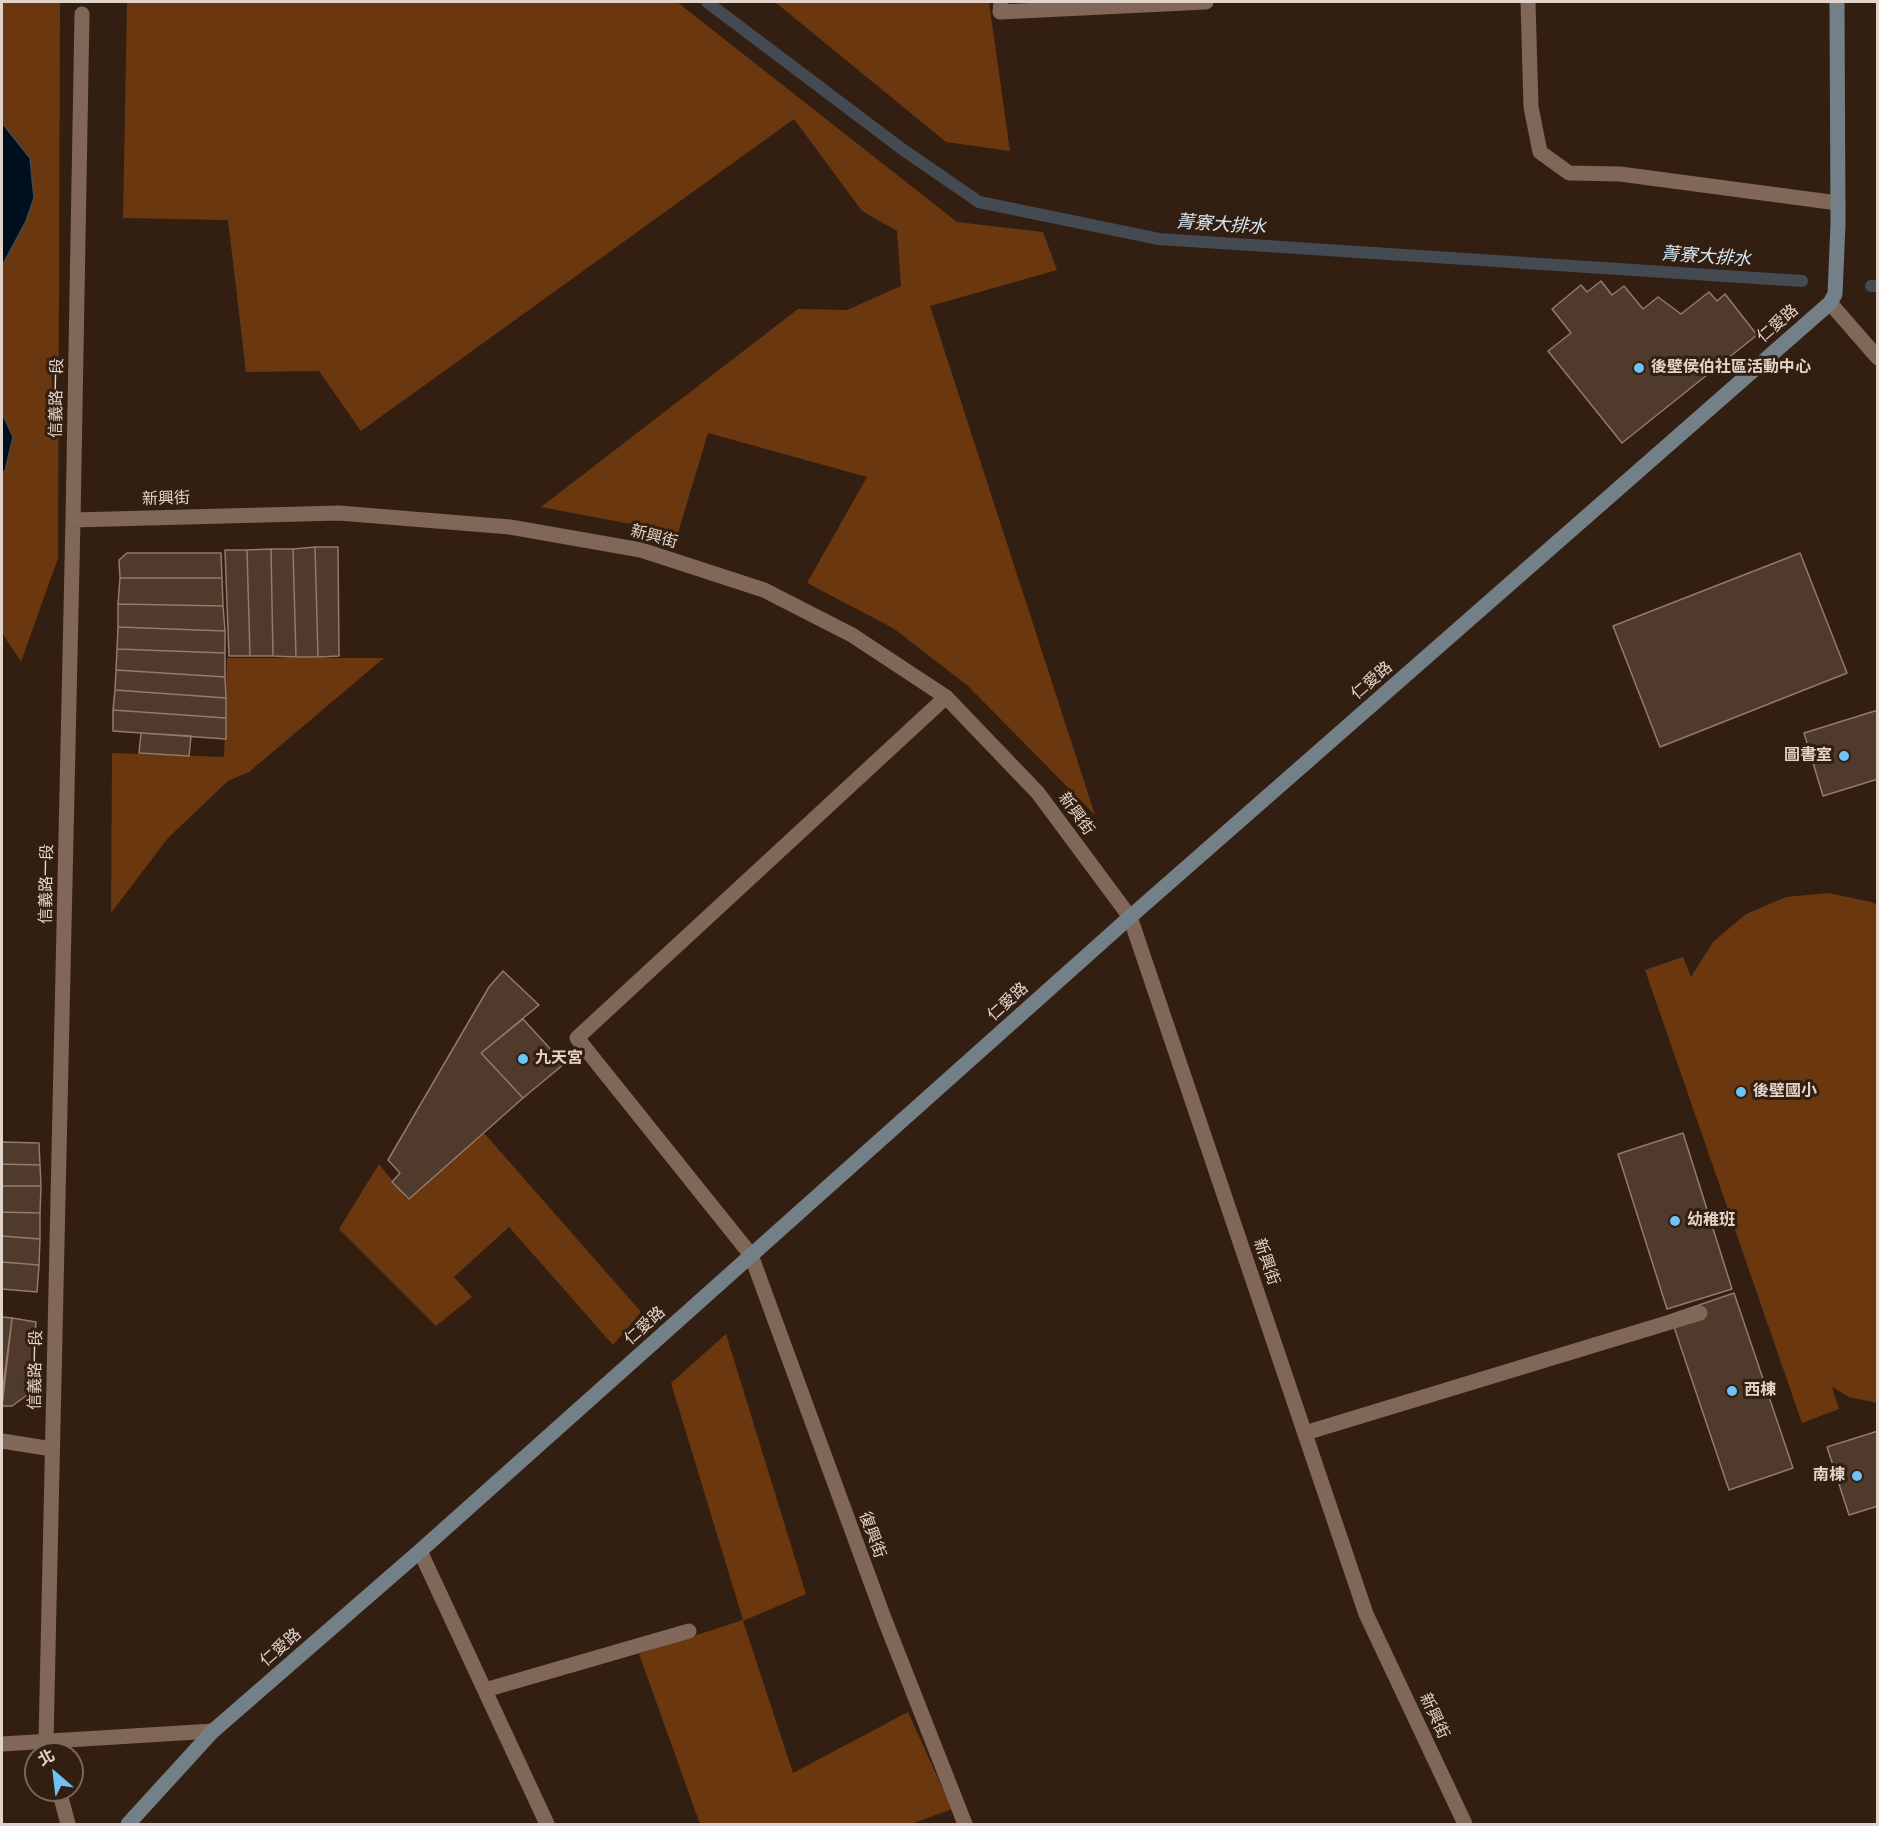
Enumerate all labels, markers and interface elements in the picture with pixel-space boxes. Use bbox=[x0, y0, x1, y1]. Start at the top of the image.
water label: 菁寮大排水 bbox=[1175, 211, 1267, 239]
water label: 菁寮大排水 bbox=[1660, 243, 1752, 271]
street label: 仁愛路 bbox=[1754, 301, 1802, 347]
street label: 信義路一段 bbox=[47, 358, 67, 438]
place label: 後壁侯伯社區活動中心 bbox=[1651, 358, 1811, 378]
marker: 後壁侯伯社區活動中心 bbox=[1632, 361, 1646, 375]
street label: 新興街 bbox=[142, 489, 190, 509]
street label: 新興街 bbox=[628, 522, 680, 552]
street label: 仁愛路 bbox=[1348, 658, 1396, 704]
place label: 圖書室 bbox=[1784, 746, 1832, 766]
marker: 圖書室 bbox=[1837, 749, 1851, 763]
street label: 新興街 bbox=[1054, 789, 1098, 839]
street label: 信義路一段 bbox=[37, 844, 57, 924]
street label: 仁愛路 bbox=[984, 979, 1032, 1025]
place label: 九天宮 bbox=[535, 1049, 583, 1069]
marker: 九天宮 bbox=[516, 1052, 530, 1066]
place label: 後壁國小 bbox=[1753, 1082, 1817, 1102]
marker: 後壁國小 bbox=[1734, 1085, 1748, 1099]
place label: 幼稚班 bbox=[1687, 1211, 1735, 1231]
marker: 幼稚班 bbox=[1668, 1214, 1682, 1228]
street label: 新興街 bbox=[1249, 1236, 1283, 1288]
street label: 仁愛路 bbox=[621, 1303, 669, 1349]
street label: 信義路一段 bbox=[26, 1330, 46, 1410]
place label: 西棟 bbox=[1744, 1381, 1776, 1401]
marker: 西棟 bbox=[1725, 1384, 1739, 1398]
place label: 南棟 bbox=[1813, 1466, 1845, 1486]
marker: 南棟 bbox=[1850, 1469, 1864, 1483]
street label: 復興街 bbox=[855, 1509, 889, 1561]
street label: 仁愛路 bbox=[257, 1625, 305, 1671]
street label: 新興街 bbox=[1415, 1690, 1453, 1742]
north arrow bbox=[24, 1742, 84, 1802]
text: 北 bbox=[35, 1745, 58, 1770]

